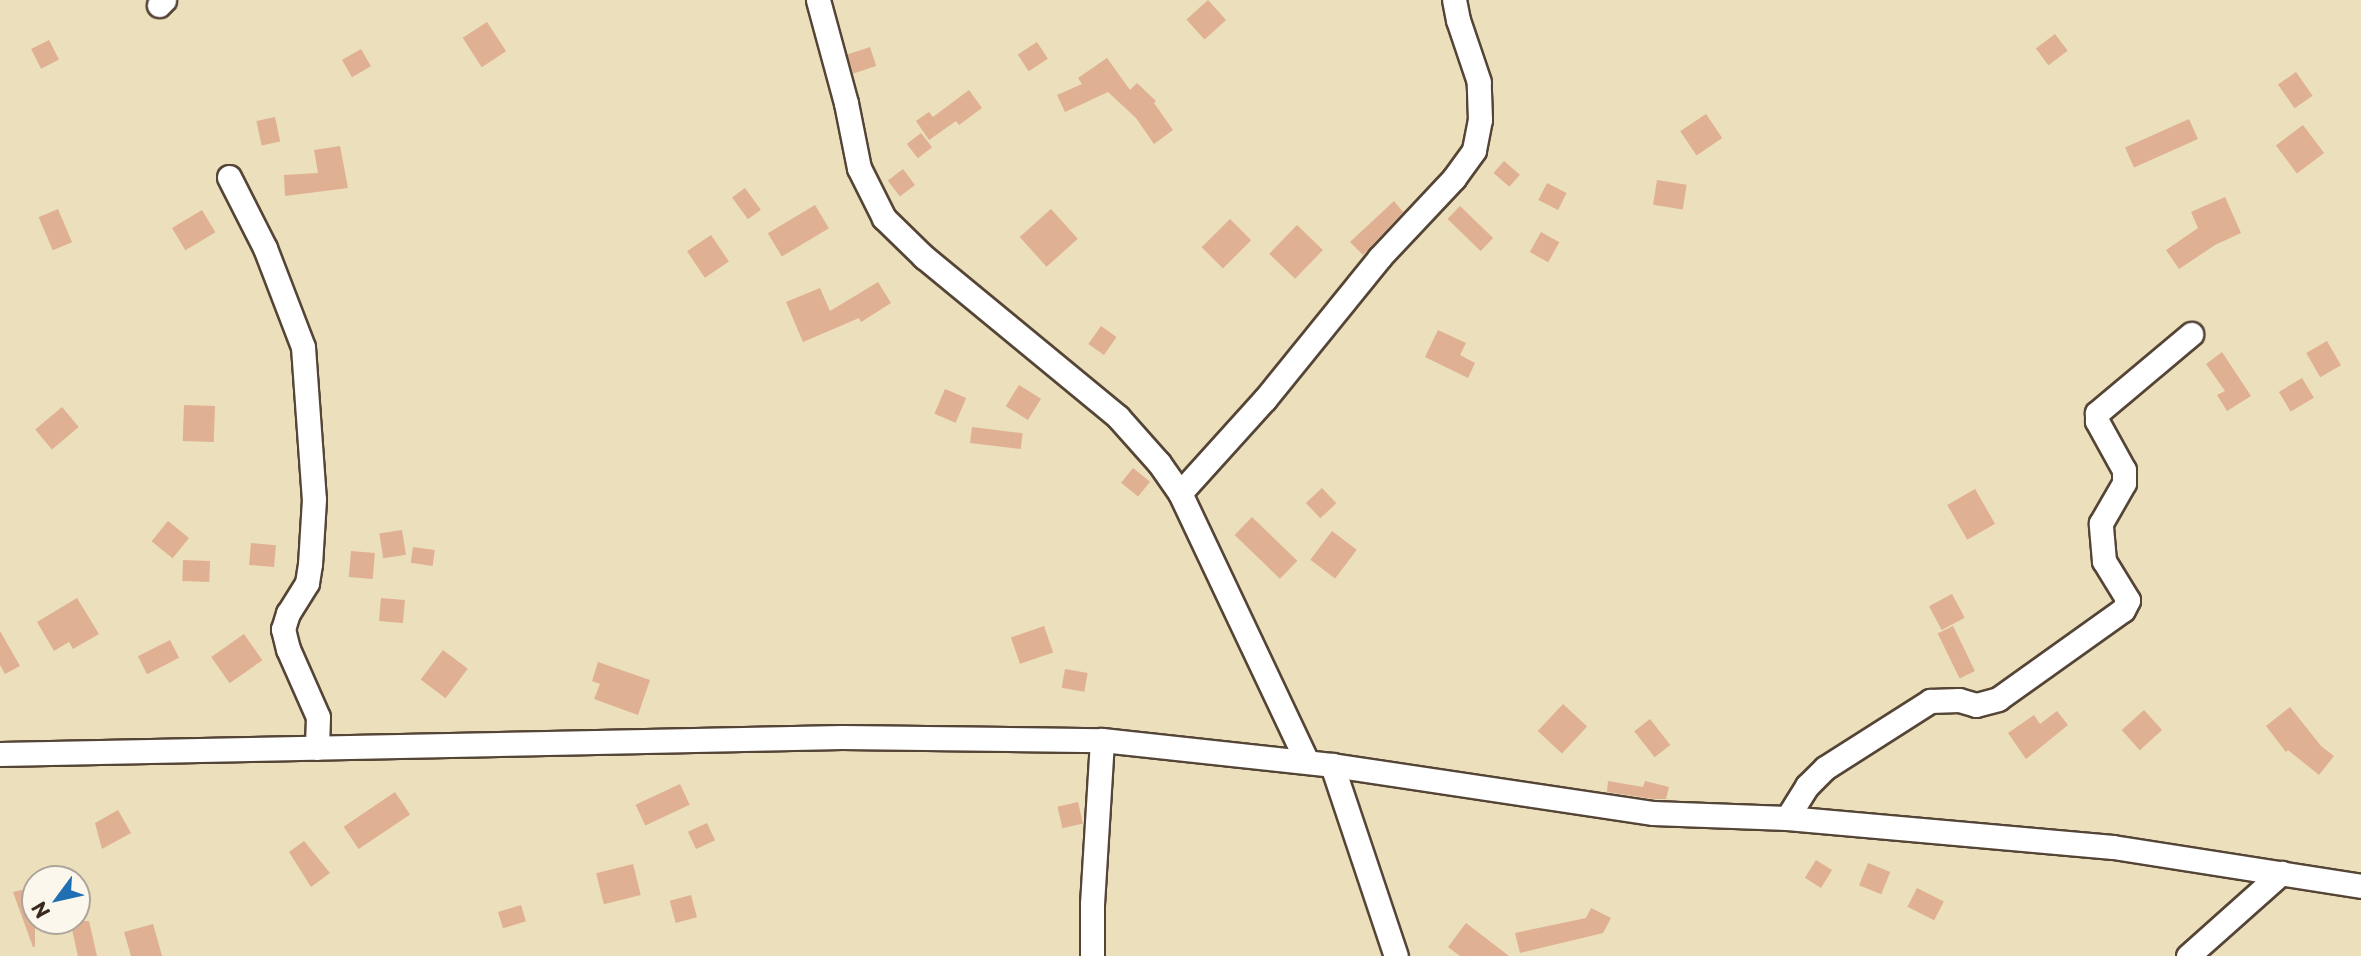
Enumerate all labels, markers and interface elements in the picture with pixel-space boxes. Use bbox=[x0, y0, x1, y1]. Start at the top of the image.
north arrow bbox=[21, 865, 91, 935]
text: N bbox=[24, 896, 56, 924]

